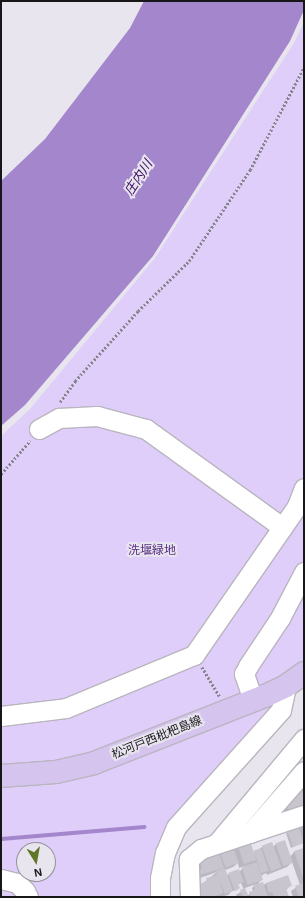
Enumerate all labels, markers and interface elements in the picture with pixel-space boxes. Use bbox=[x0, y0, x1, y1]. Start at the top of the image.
water label: 庄内川 bbox=[122, 157, 156, 199]
park label: 洗堰緑地 bbox=[128, 544, 176, 558]
street label: 松河戸西枇杷島線 bbox=[110, 713, 204, 763]
north arrow bbox=[16, 842, 56, 882]
text: N bbox=[33, 866, 43, 879]

